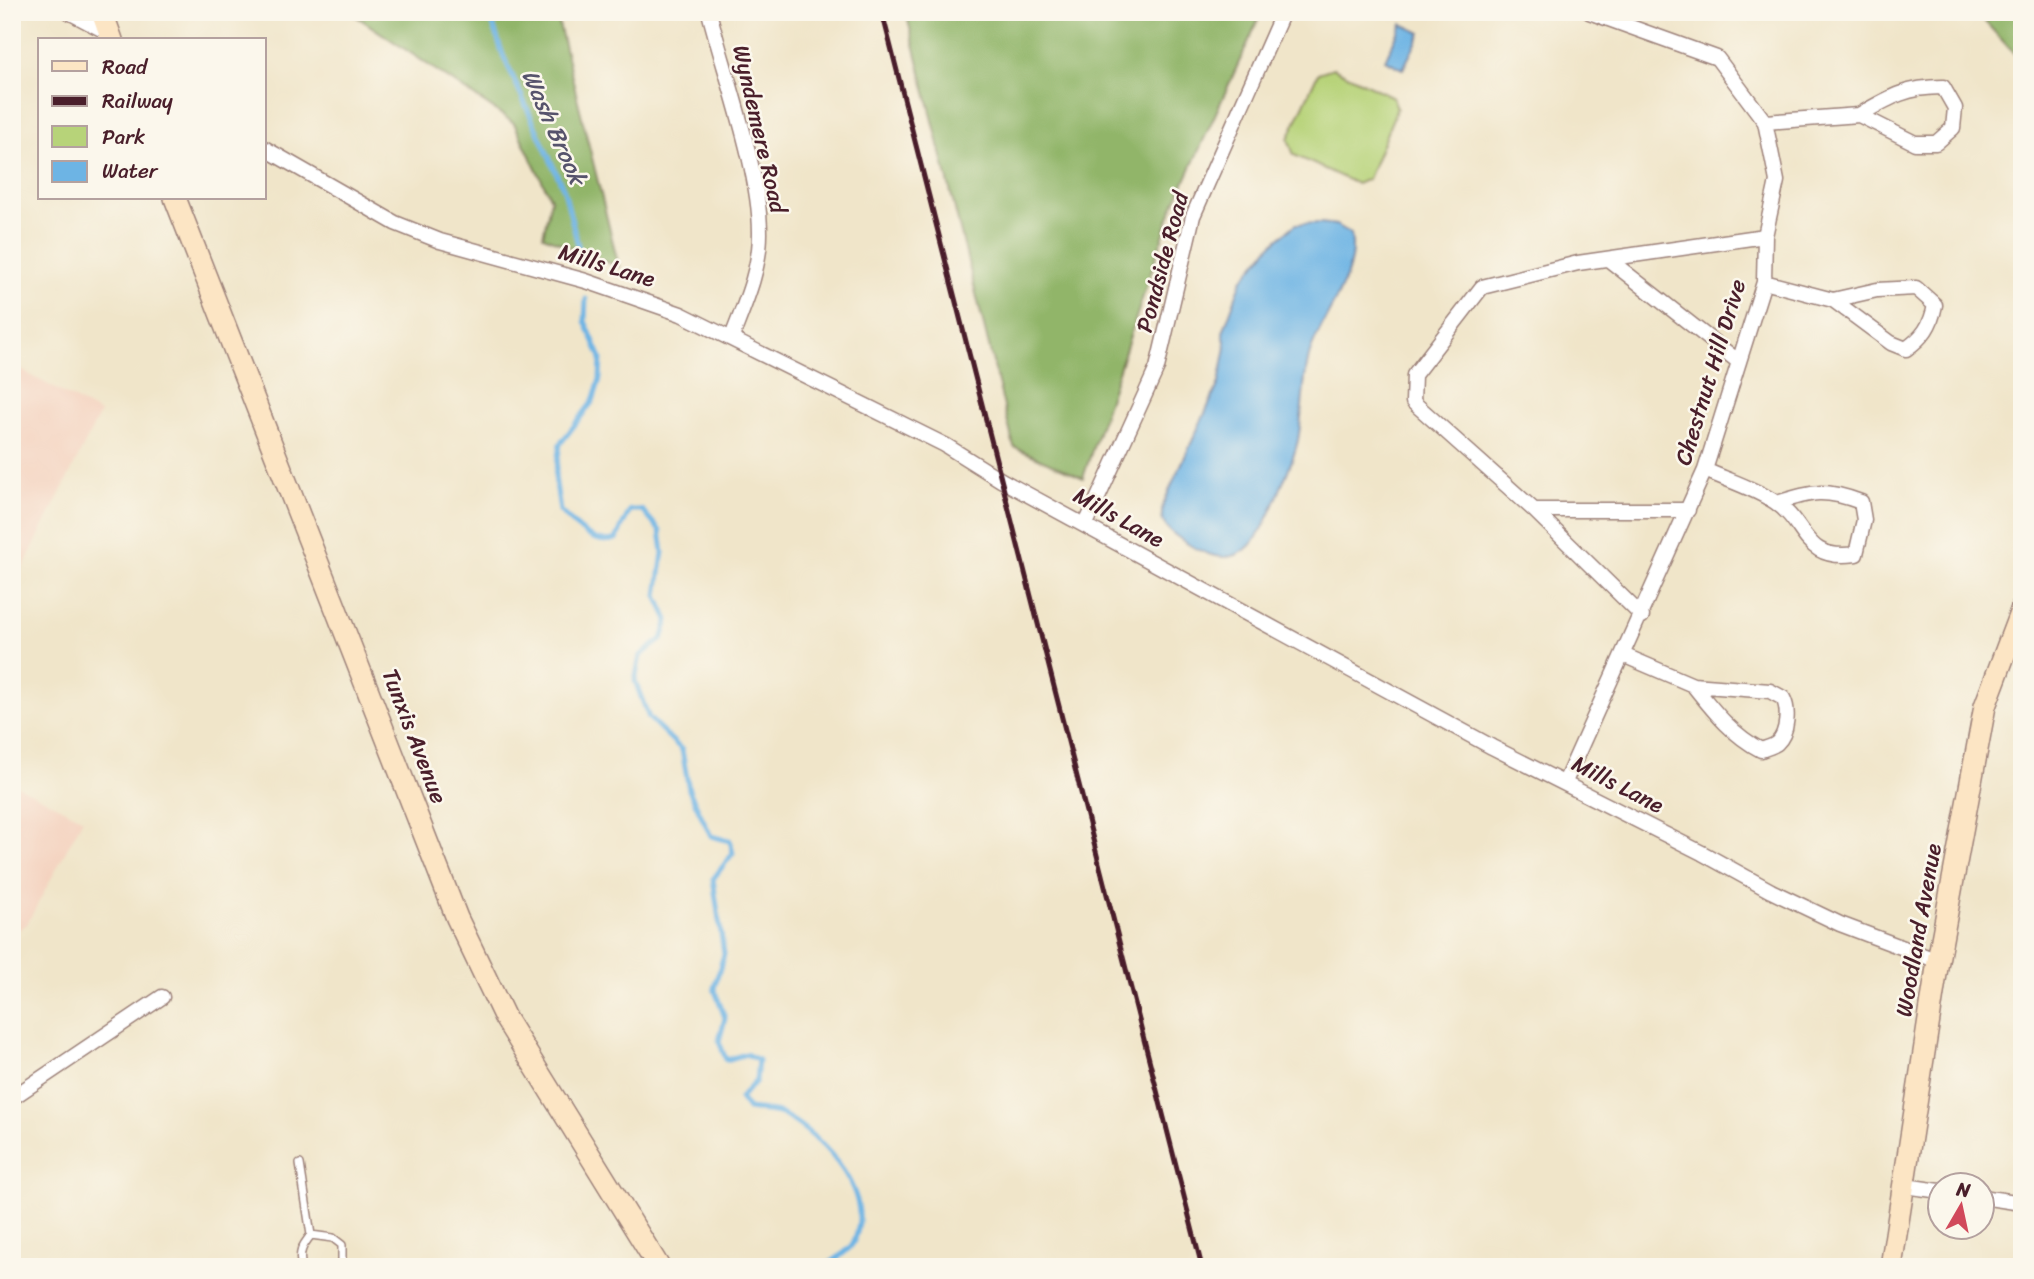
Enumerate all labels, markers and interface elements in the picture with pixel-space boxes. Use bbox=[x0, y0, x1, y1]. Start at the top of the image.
legend bbox=[38, 38, 266, 200]
street label: Wyndemere Road bbox=[720, 41, 799, 219]
text: Road bbox=[102, 48, 149, 86]
water label: Wash Brook bbox=[510, 63, 599, 194]
text: Railway bbox=[102, 82, 173, 120]
text: Park bbox=[102, 118, 145, 156]
text: Water bbox=[102, 152, 159, 190]
street label: Pondside Road bbox=[1124, 185, 1201, 337]
street label: Mills Lane bbox=[553, 231, 660, 300]
street label: Chestnut Hill Drive bbox=[1663, 274, 1758, 470]
street label: Mills Lane bbox=[1065, 475, 1172, 559]
street label: Tunxis Avenue bbox=[370, 662, 459, 810]
street label: Mills Lane bbox=[1564, 744, 1671, 825]
street label: Woodland Avenue bbox=[1883, 840, 1954, 1020]
north arrow bbox=[1926, 1170, 1996, 1240]
text: N bbox=[1954, 1172, 1973, 1207]

